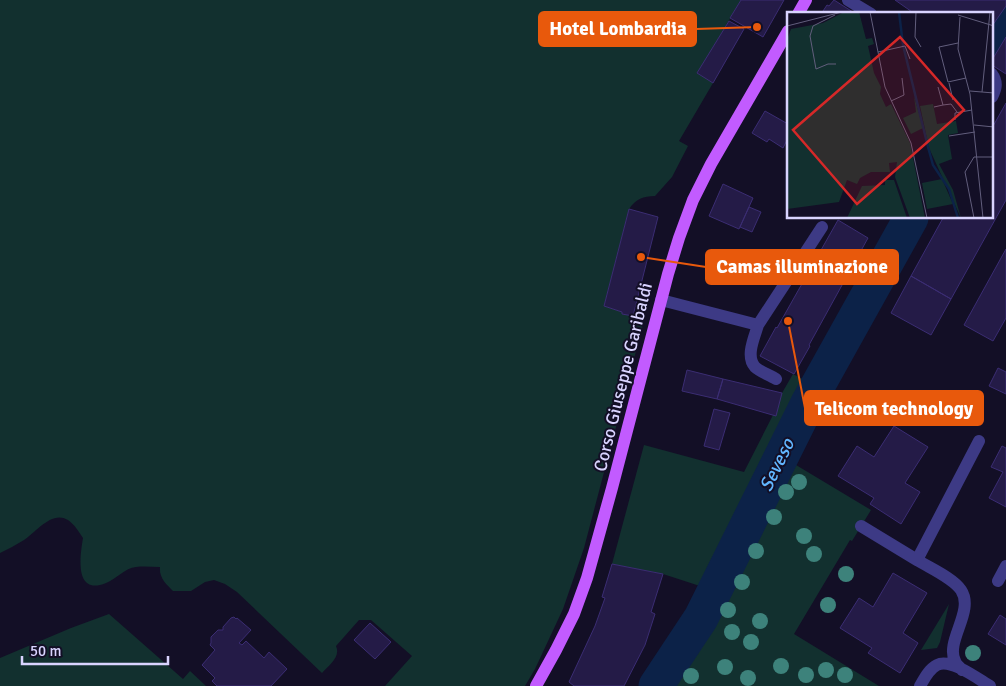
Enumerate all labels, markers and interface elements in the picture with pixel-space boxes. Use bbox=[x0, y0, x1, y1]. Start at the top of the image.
callout: Hotel Lombardia bbox=[539, 12, 696, 46]
inset map bbox=[787, 12, 994, 219]
text: Hotel Lombardia bbox=[549, 17, 687, 41]
callout: Camas illuminazione bbox=[706, 250, 898, 284]
text: Camas illuminazione bbox=[716, 255, 888, 279]
street label: Corso Giuseppe Garibaldi bbox=[589, 280, 657, 474]
callout: Telicom technology bbox=[805, 391, 983, 425]
text: Telicom technology bbox=[815, 397, 974, 421]
water label: Seveso bbox=[754, 434, 801, 495]
scale bar bbox=[22, 634, 169, 666]
text: 50 m bbox=[30, 642, 61, 660]

